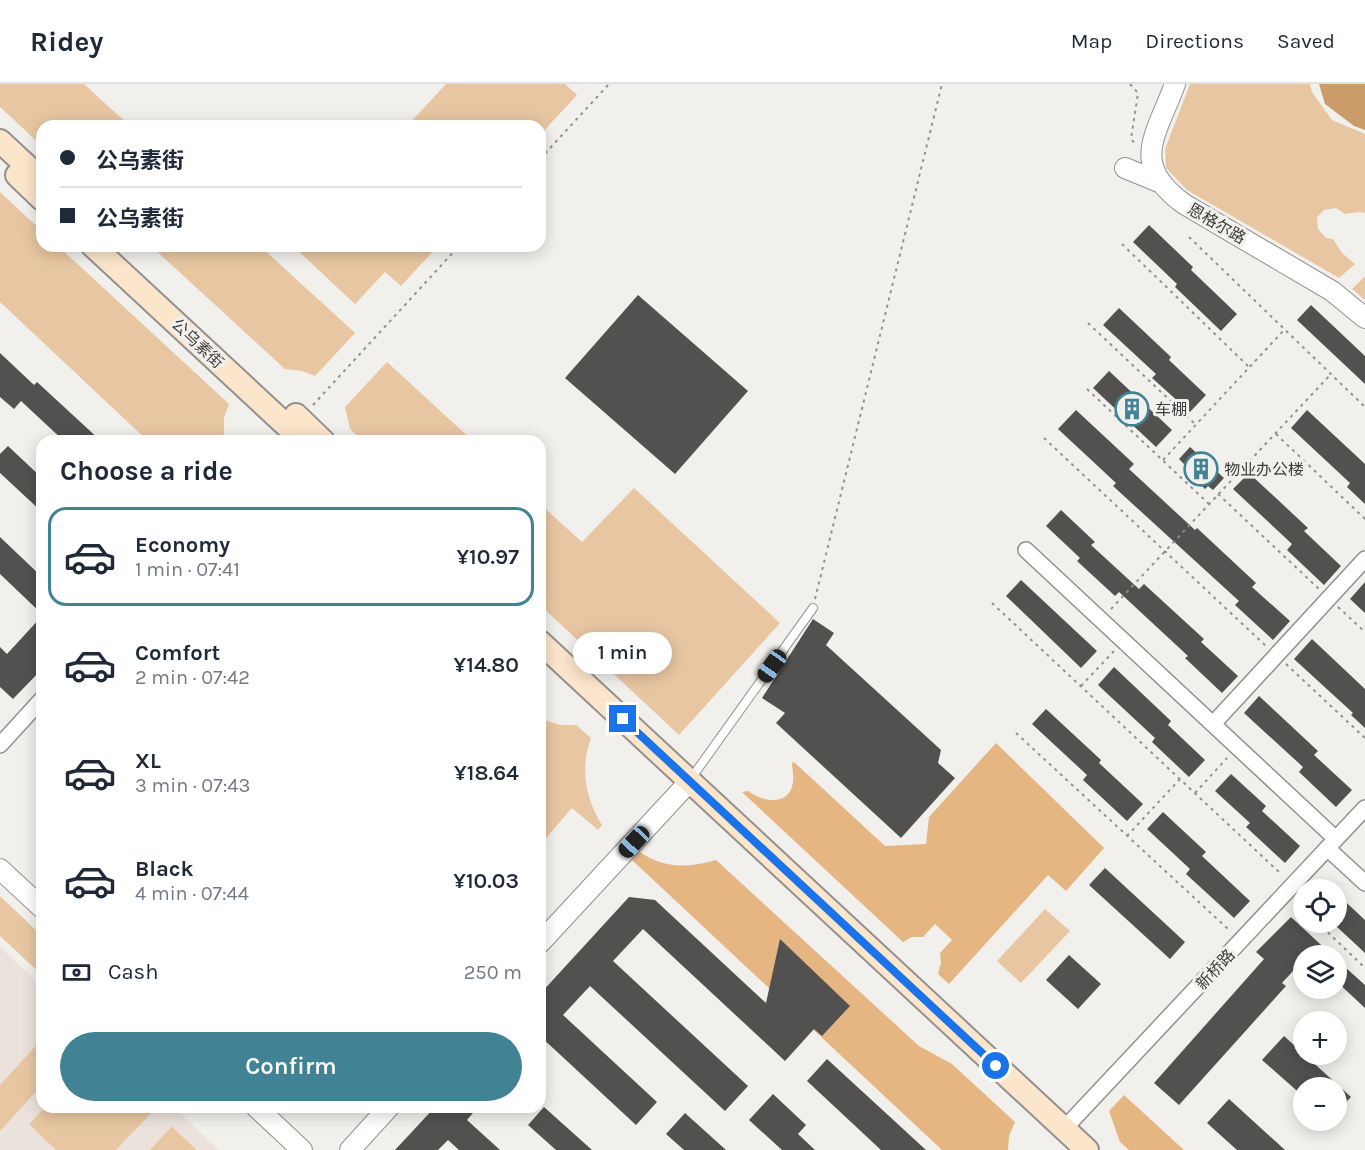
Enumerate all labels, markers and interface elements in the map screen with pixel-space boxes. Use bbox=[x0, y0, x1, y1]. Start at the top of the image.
text: Ridey bbox=[30, 25, 103, 58]
text: Map bbox=[1071, 29, 1112, 53]
text: Directions bbox=[1145, 29, 1244, 53]
text: Saved bbox=[1277, 29, 1335, 53]
text: 公乌素街 bbox=[96, 148, 184, 174]
street label: 恩格尔路 bbox=[1184, 199, 1249, 248]
text: 公乌素街 bbox=[96, 206, 184, 232]
street label: 公乌素街 bbox=[168, 315, 228, 372]
building icon: 车棚 bbox=[1114, 391, 1150, 427]
place label: 车棚 bbox=[1155, 400, 1187, 419]
building icon: 物业办公楼 bbox=[1183, 451, 1219, 487]
text: Choose a ride bbox=[60, 455, 233, 487]
place label: 物业办公楼 bbox=[1224, 460, 1304, 479]
icon: car bbox=[63, 530, 117, 584]
text: Economy bbox=[135, 532, 230, 558]
text: ¥10.97 bbox=[456, 544, 519, 570]
text: 1 min · 07:41 bbox=[135, 558, 240, 581]
callout: 1 min bbox=[574, 632, 672, 674]
icon: car bbox=[63, 638, 117, 692]
text: Comfort bbox=[135, 640, 220, 666]
text: 1 min bbox=[598, 641, 647, 664]
car bbox=[754, 646, 790, 686]
text: ¥14.80 bbox=[454, 652, 519, 678]
text: 2 min · 07:42 bbox=[135, 666, 250, 689]
route end bbox=[609, 705, 636, 732]
icon: car bbox=[63, 746, 117, 800]
text: XL bbox=[135, 748, 161, 774]
text: ¥18.64 bbox=[454, 760, 519, 786]
text: 3 min · 07:43 bbox=[135, 774, 250, 797]
car bbox=[615, 823, 653, 861]
icon: car bbox=[63, 854, 117, 908]
text: Black bbox=[135, 856, 194, 882]
text: ¥10.03 bbox=[453, 868, 519, 894]
map controls bbox=[1293, 879, 1347, 1131]
button: locate bbox=[1293, 879, 1347, 933]
text: 4 min · 07:44 bbox=[135, 882, 249, 905]
street label: 新桥路 bbox=[1192, 945, 1239, 993]
button: layers bbox=[1293, 945, 1347, 999]
icon: cash bbox=[60, 956, 93, 989]
text: Cash bbox=[108, 959, 158, 985]
text: 250 m bbox=[464, 961, 522, 984]
button: + bbox=[1293, 1011, 1347, 1065]
button: Confirm bbox=[60, 1032, 522, 1101]
route start bbox=[982, 1052, 1009, 1079]
button: − bbox=[1293, 1077, 1347, 1131]

